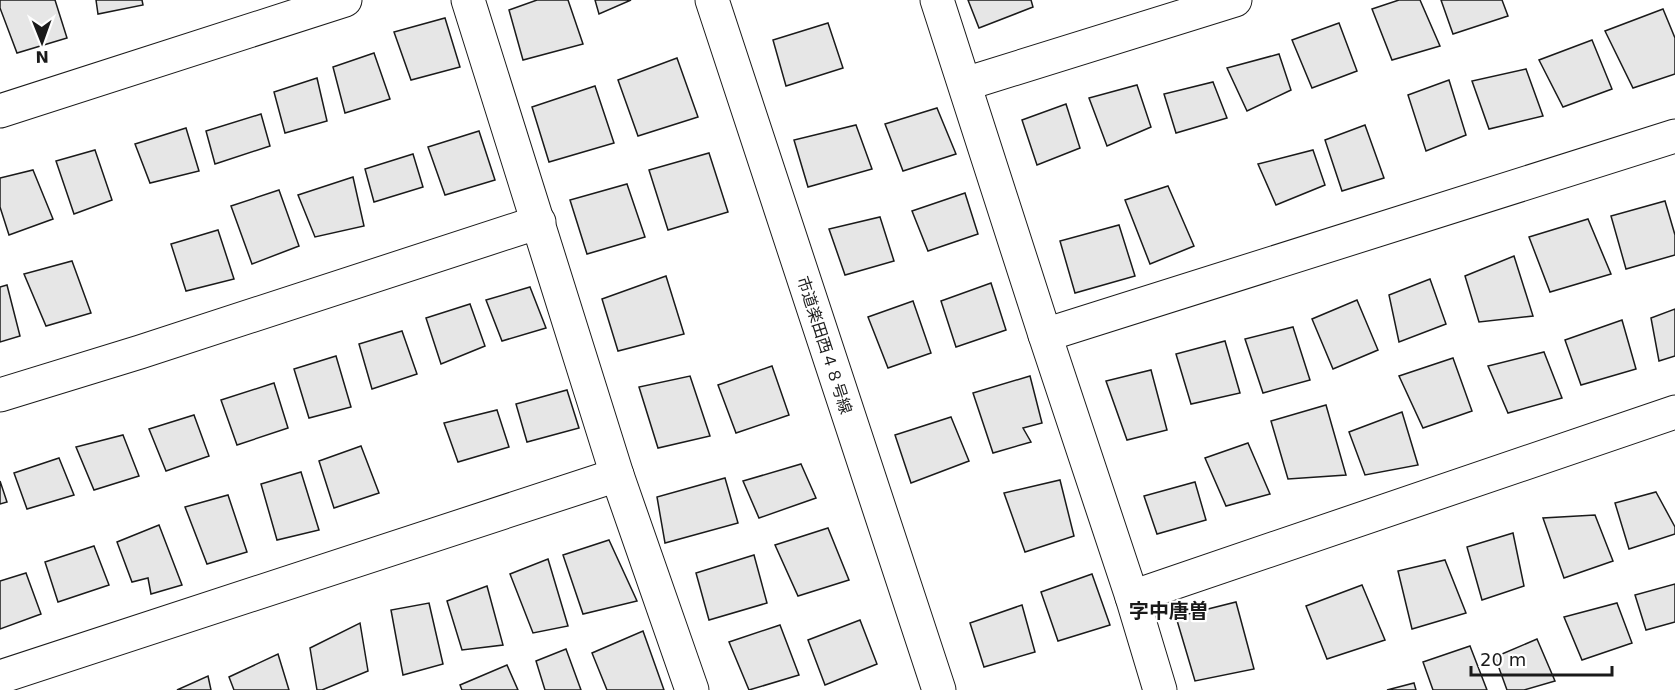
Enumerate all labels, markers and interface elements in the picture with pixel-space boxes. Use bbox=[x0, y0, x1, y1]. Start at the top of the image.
north arrow bbox=[12, 12, 72, 72]
text: N bbox=[35, 47, 49, 66]
street label: 市道楽田西４８号線 bbox=[793, 274, 856, 417]
district label: 字中唐曽 bbox=[1129, 599, 1209, 623]
scale bar bbox=[1471, 639, 1612, 677]
text: 20 m bbox=[1480, 649, 1526, 670]

